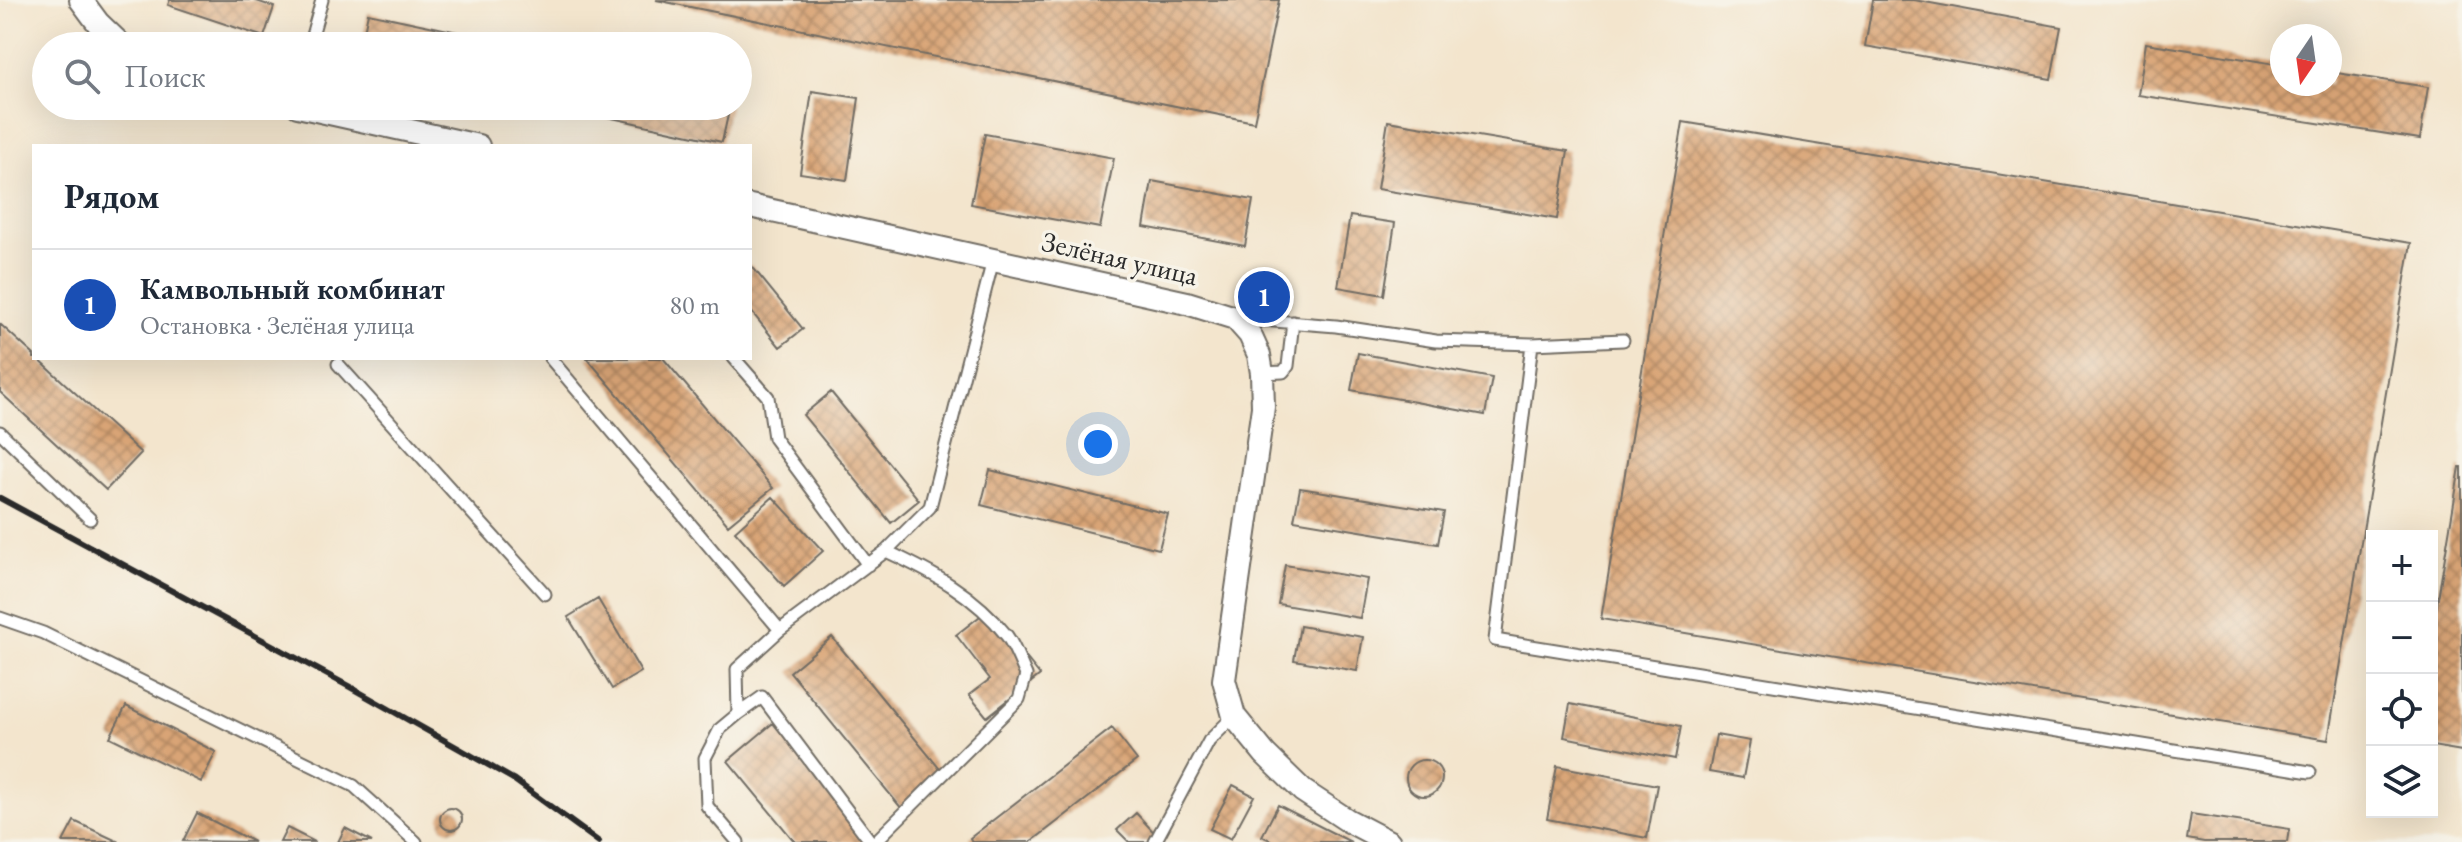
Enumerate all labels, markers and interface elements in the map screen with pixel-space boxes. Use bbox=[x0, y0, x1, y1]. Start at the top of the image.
north arrow bbox=[2270, 24, 2342, 96]
search box bbox=[32, 32, 752, 120]
icon: search bbox=[60, 54, 104, 98]
text: Поиск bbox=[124, 57, 206, 96]
text: Рядом bbox=[64, 174, 159, 218]
street label: Зелёная улица bbox=[1039, 223, 1202, 294]
pin: 1 bbox=[1238, 267, 1290, 327]
text: Камвольный комбинат bbox=[140, 269, 445, 308]
text: 1 bbox=[83, 288, 97, 322]
text: 80 m bbox=[670, 288, 720, 322]
text: Остановка · Зелёная улица bbox=[140, 308, 414, 342]
your location bbox=[1078, 424, 1118, 464]
map controls bbox=[2366, 530, 2438, 818]
button: + bbox=[2366, 530, 2438, 602]
button: − bbox=[2366, 602, 2438, 674]
button: locate bbox=[2366, 674, 2438, 746]
button: layers bbox=[2366, 746, 2438, 818]

